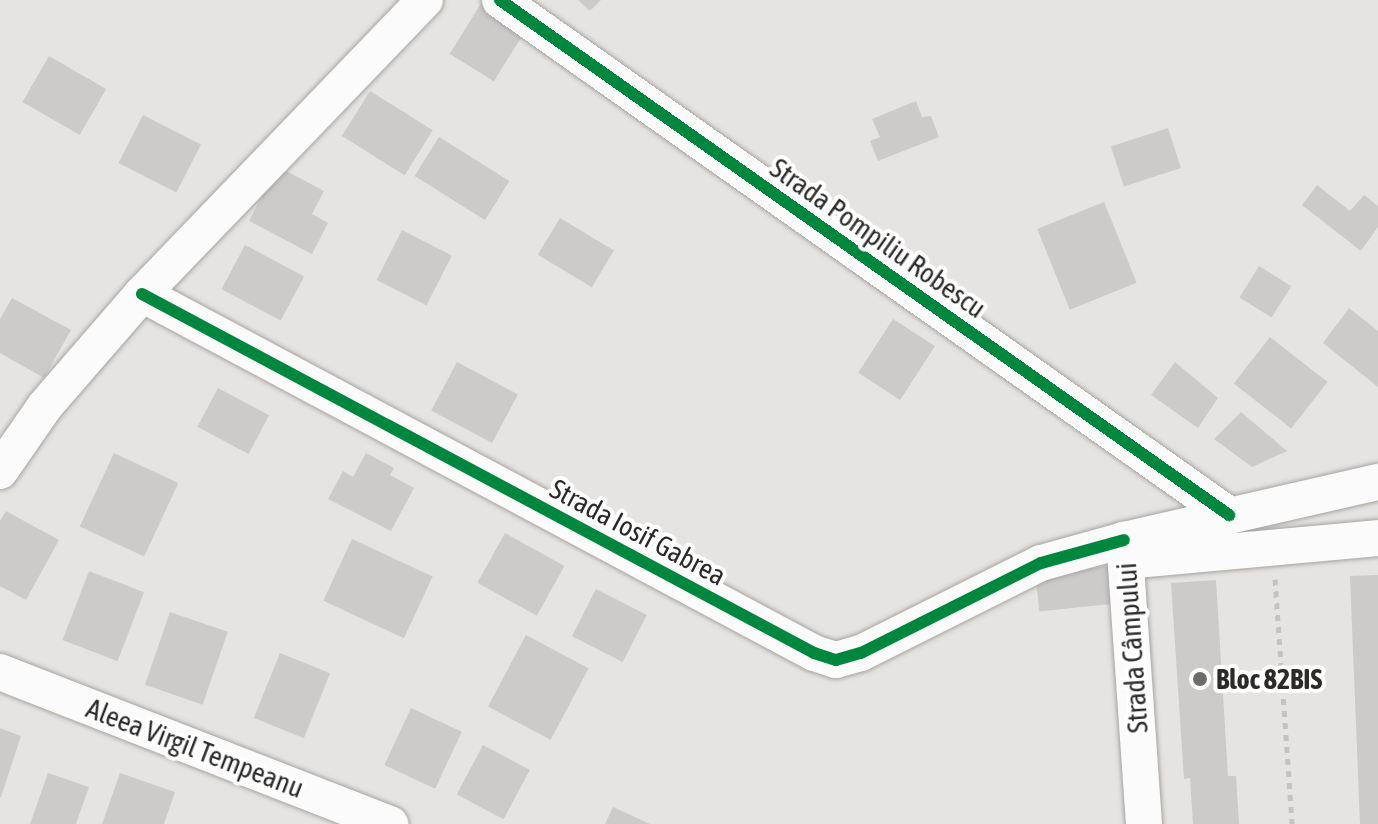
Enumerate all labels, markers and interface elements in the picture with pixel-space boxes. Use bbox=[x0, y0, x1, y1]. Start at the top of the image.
street label: Strada Pompiliu Robescu bbox=[764, 151, 992, 325]
street label: Strada Iosif Gabrea bbox=[544, 472, 732, 592]
street label: Strada Câmpului bbox=[1109, 562, 1155, 734]
place label: Bloc 82BIS bbox=[1216, 662, 1322, 696]
marker: Bloc 82BIS bbox=[1191, 670, 1209, 688]
street label: Aleea Virgil Tempeanu bbox=[82, 691, 308, 805]

